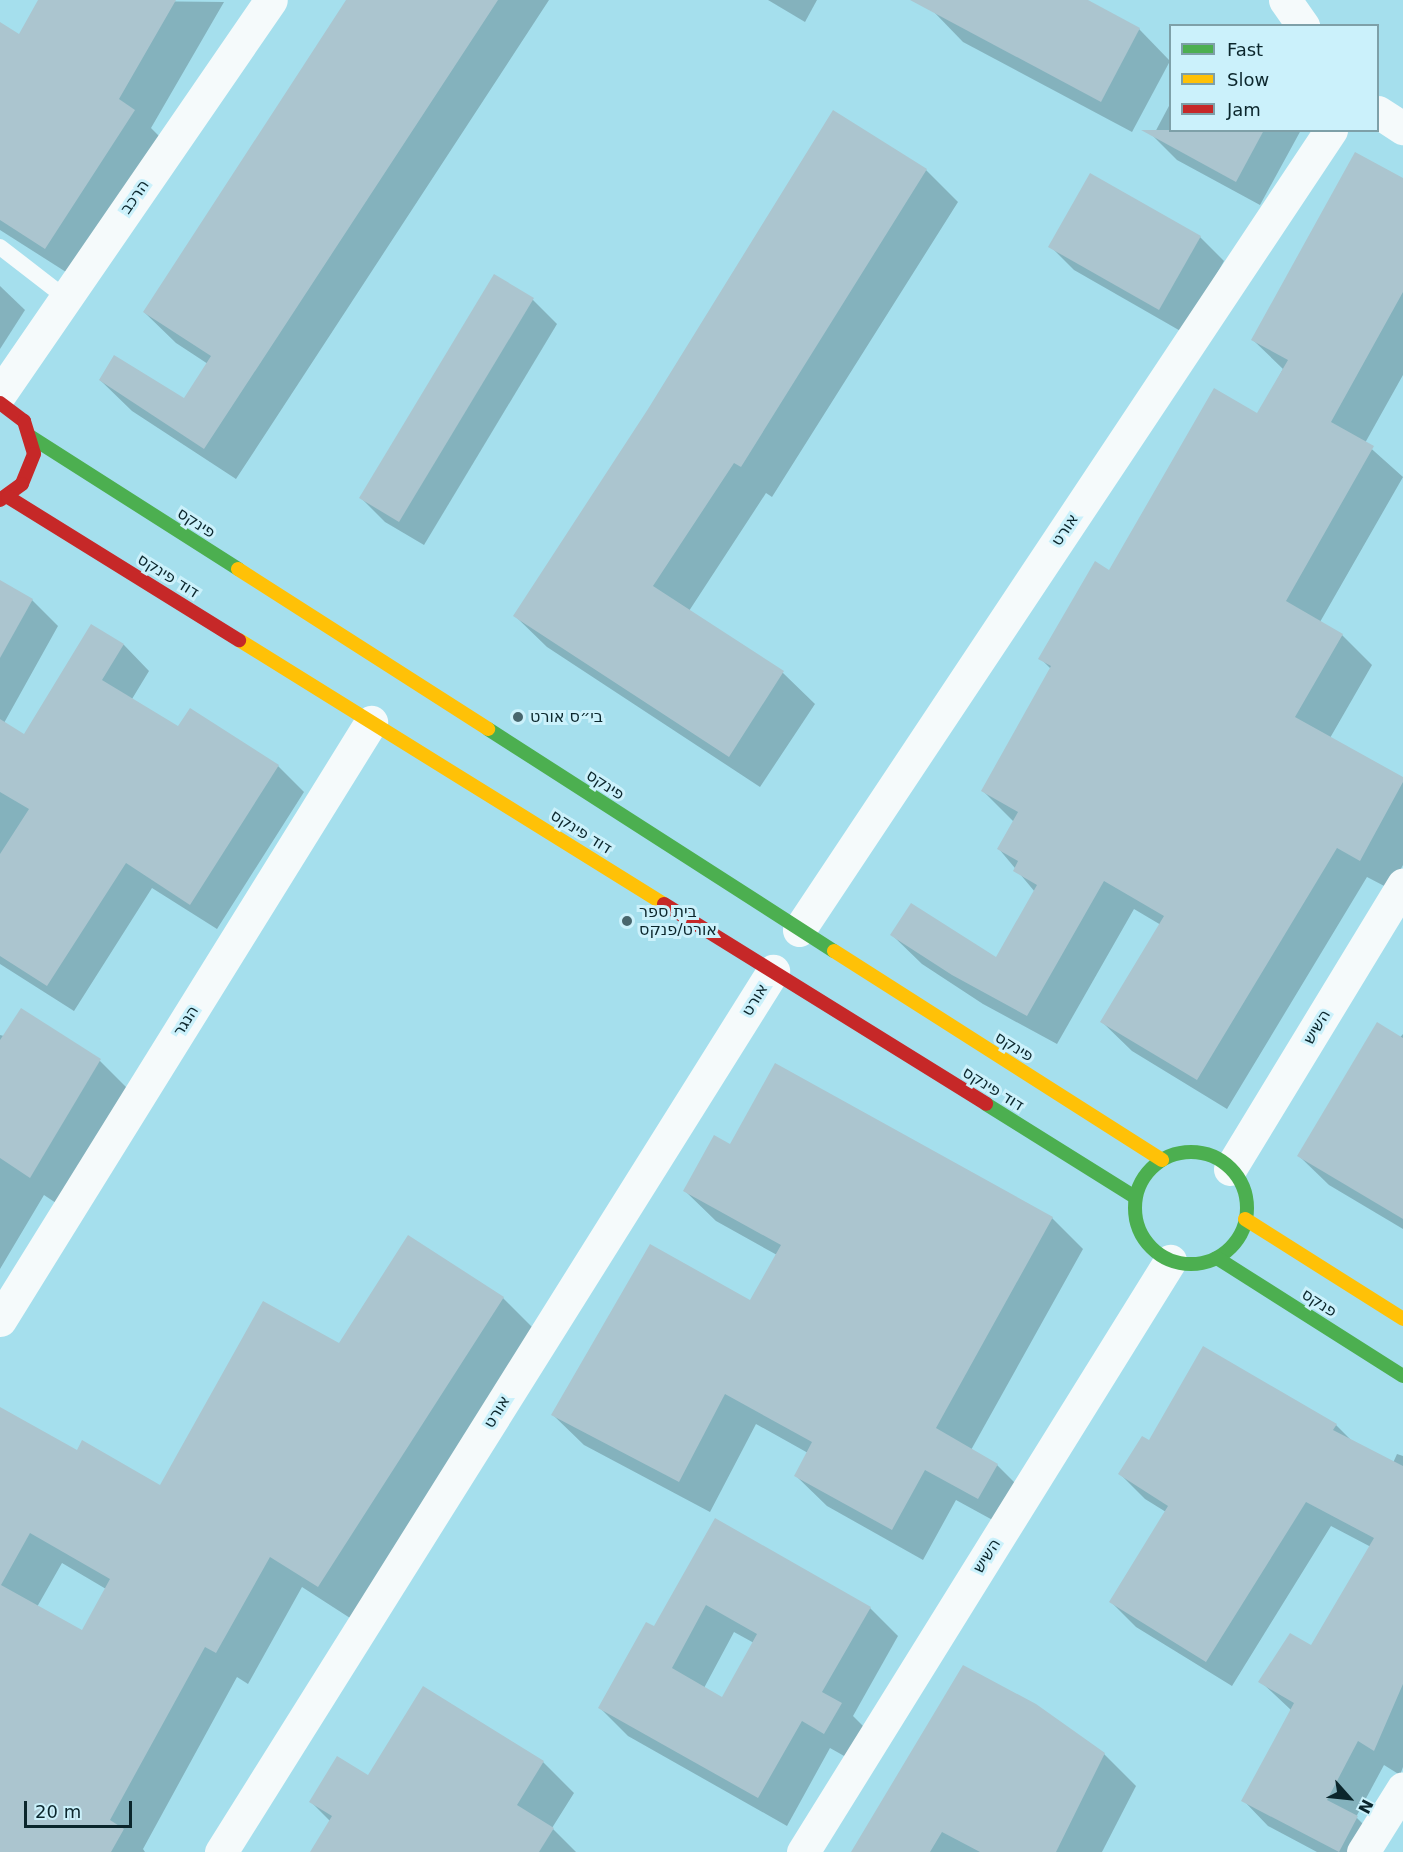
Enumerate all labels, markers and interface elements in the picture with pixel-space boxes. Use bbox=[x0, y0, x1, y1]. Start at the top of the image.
legend bbox=[1169, 24, 1379, 132]
text: Fast bbox=[1227, 39, 1263, 60]
text: Slow bbox=[1227, 69, 1269, 90]
text: Jam bbox=[1227, 99, 1261, 120]
street label: הרכב bbox=[116, 176, 154, 218]
street label: פינקס bbox=[173, 504, 219, 542]
street label: אורט bbox=[1047, 510, 1083, 550]
street label: דוד פינקס bbox=[134, 550, 202, 602]
place label: בי״ס אורט bbox=[530, 707, 603, 727]
marker: בי״ס אורט bbox=[511, 710, 525, 724]
street label: פינקס bbox=[582, 766, 628, 804]
street label: דוד פינקס bbox=[547, 806, 615, 858]
place label: בית ספר אורט/פנקס bbox=[639, 902, 717, 940]
marker: בית ספר אורט/פנקס bbox=[620, 914, 634, 928]
street label: אורט bbox=[738, 980, 772, 1020]
street label: הנגר bbox=[169, 1002, 203, 1040]
street label: השיש bbox=[1299, 1006, 1335, 1048]
street label: פינקס bbox=[991, 1028, 1037, 1066]
street label: דוד פינקס bbox=[959, 1063, 1027, 1115]
street label: פנקס bbox=[1298, 1285, 1340, 1321]
street label: אורט bbox=[480, 1392, 514, 1432]
street label: השיש bbox=[969, 1535, 1005, 1577]
north arrow bbox=[1319, 1768, 1379, 1828]
scale bar bbox=[27, 1789, 135, 1827]
text: N bbox=[1354, 1796, 1377, 1817]
text: 20 m bbox=[35, 1801, 81, 1822]

